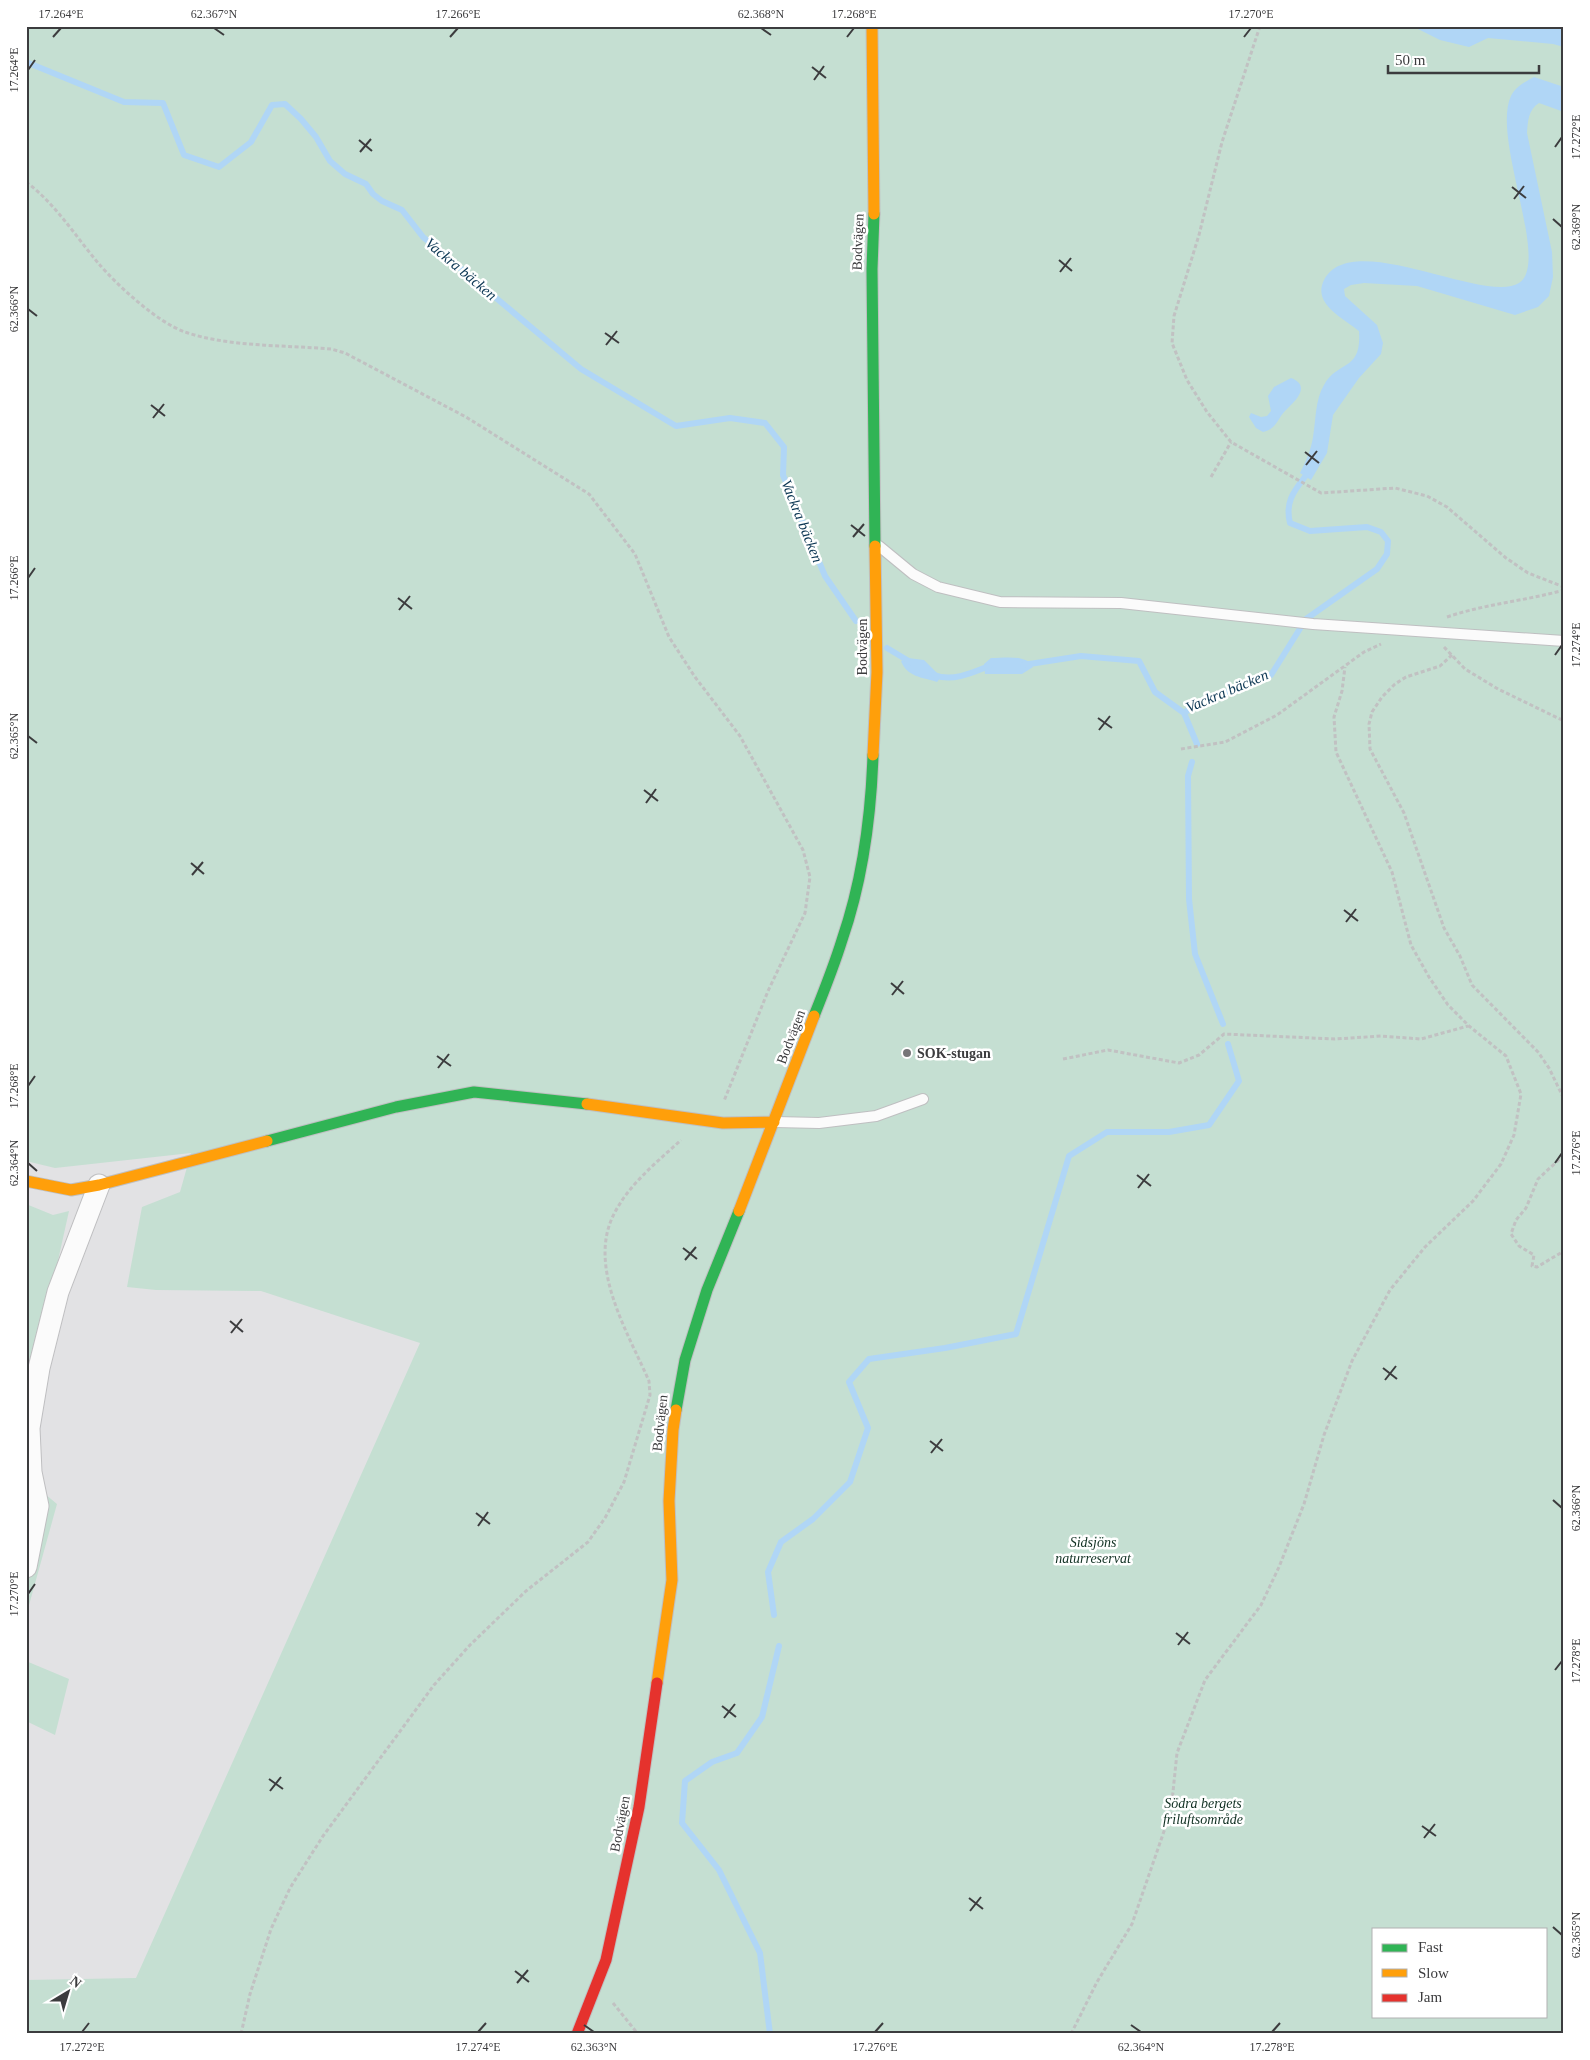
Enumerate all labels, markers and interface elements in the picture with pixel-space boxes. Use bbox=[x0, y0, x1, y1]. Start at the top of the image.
text: 17.264°E bbox=[38, 7, 84, 21]
text: 62.367°N bbox=[191, 7, 238, 21]
text: 17.266°E bbox=[435, 7, 481, 21]
text: 62.368°N bbox=[738, 7, 785, 21]
text: 17.268°E bbox=[831, 7, 877, 21]
text: 17.270°E bbox=[1228, 7, 1274, 21]
scale bar bbox=[1388, 42, 1539, 74]
text: 17.264°E bbox=[7, 47, 21, 93]
text: 50 m bbox=[1395, 52, 1426, 68]
text: 17.272°E bbox=[1569, 114, 1583, 160]
text: 62.369°N bbox=[1569, 203, 1583, 250]
street label: Bodvägen bbox=[850, 213, 866, 271]
water label: Vackra bäcken bbox=[422, 235, 500, 303]
text: 62.366°N bbox=[7, 285, 21, 332]
water label: Vackra bäcken bbox=[778, 477, 826, 565]
text: 17.266°E bbox=[7, 555, 21, 601]
street label: Bodvägen bbox=[855, 619, 870, 675]
text: 17.274°E bbox=[1569, 622, 1583, 668]
water label: Vackra bäcken bbox=[1183, 666, 1271, 716]
text: 62.365°N bbox=[7, 712, 21, 759]
street label: Bodvägen bbox=[774, 1008, 808, 1066]
place label: SOK-stugan bbox=[917, 1046, 991, 1061]
marker: SOK-stugan bbox=[901, 1047, 913, 1059]
text: 17.268°E bbox=[7, 1063, 21, 1109]
text: 17.276°E bbox=[1569, 1130, 1583, 1176]
text: 62.364°N bbox=[7, 1139, 21, 1186]
street label: Bodvägen bbox=[650, 1394, 670, 1452]
text: 62.366°N bbox=[1569, 1484, 1583, 1531]
park label: Sidsjöns naturreservat bbox=[1055, 1535, 1132, 1566]
text: 17.270°E bbox=[7, 1571, 21, 1617]
text: 17.278°E bbox=[1569, 1638, 1583, 1684]
street label: Bodvägen bbox=[607, 1795, 633, 1853]
park label: Södra bergets friluftsområde bbox=[1163, 1796, 1243, 1827]
text: 62.365°N bbox=[1569, 1911, 1583, 1958]
legend bbox=[1372, 1928, 1548, 2018]
text: Fast bbox=[1418, 1939, 1444, 1955]
text: Slow bbox=[1418, 1965, 1449, 1981]
north arrow bbox=[42, 1968, 92, 2018]
text: N bbox=[67, 1973, 84, 1991]
text: Jam bbox=[1418, 1989, 1442, 2005]
text: 17.272°E bbox=[59, 2040, 105, 2054]
text: 17.274°E bbox=[455, 2040, 501, 2054]
text: 62.363°N bbox=[571, 2040, 618, 2054]
text: 17.276°E bbox=[852, 2040, 898, 2054]
text: 62.364°N bbox=[1118, 2040, 1165, 2054]
text: 17.278°E bbox=[1249, 2040, 1295, 2054]

